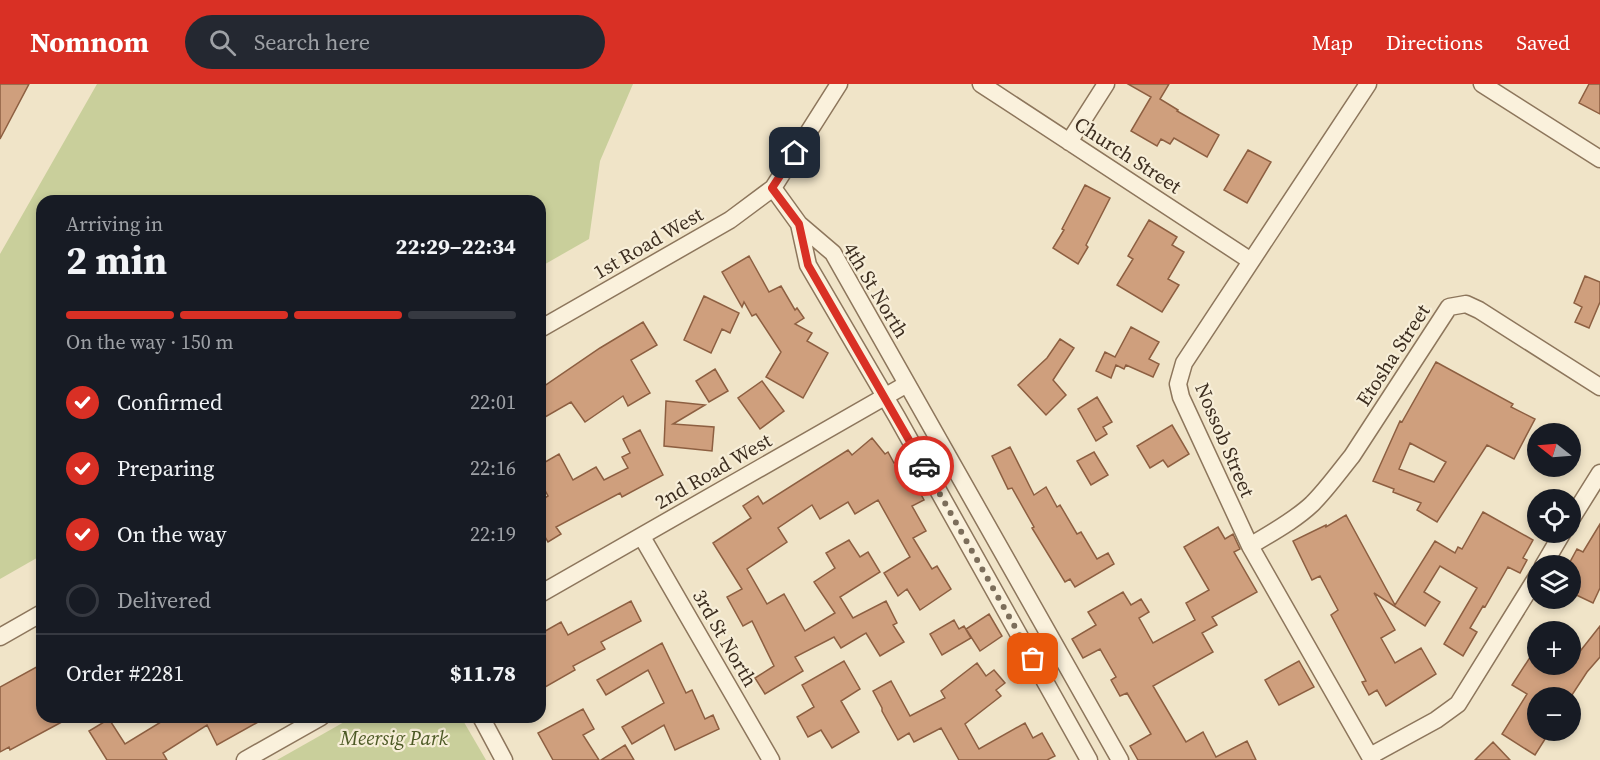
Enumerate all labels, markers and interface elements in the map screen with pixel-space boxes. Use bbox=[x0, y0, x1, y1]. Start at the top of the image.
search box bbox=[185, 15, 605, 69]
text: Nomnom bbox=[30, 23, 149, 61]
icon: search bbox=[206, 26, 239, 59]
text: Search here bbox=[254, 27, 370, 57]
text: Map bbox=[1312, 28, 1353, 57]
text: Directions bbox=[1386, 28, 1483, 57]
text: Saved bbox=[1516, 28, 1570, 57]
street label: Church Street bbox=[1069, 110, 1187, 200]
pin bbox=[769, 127, 820, 178]
icon: home bbox=[778, 136, 811, 169]
street label: 1st Road West bbox=[588, 200, 708, 286]
text: Arriving in bbox=[66, 210, 163, 238]
text: 22:29–22:34 bbox=[396, 231, 516, 261]
text: 2 min bbox=[66, 234, 167, 287]
street label: 4th St North bbox=[836, 237, 916, 343]
street label: Etosha Street bbox=[1350, 298, 1437, 412]
text: On the way · 150 m bbox=[66, 328, 233, 356]
street label: Nossob Street bbox=[1188, 379, 1262, 502]
icon: check bbox=[66, 386, 99, 419]
text: Confirmed bbox=[117, 387, 222, 417]
text: 22:01 bbox=[470, 388, 516, 416]
north arrow bbox=[1527, 423, 1581, 477]
map controls bbox=[1527, 423, 1581, 741]
street label: 2nd Road West bbox=[649, 426, 777, 516]
courier bbox=[894, 436, 954, 496]
icon: car bbox=[908, 450, 941, 483]
icon: check bbox=[66, 452, 99, 485]
text: Preparing bbox=[117, 453, 214, 483]
text: 22:16 bbox=[470, 454, 516, 482]
button: locate bbox=[1527, 489, 1581, 543]
icon: check bbox=[66, 518, 99, 551]
text: On the way bbox=[117, 519, 226, 549]
text: 22:19 bbox=[470, 520, 516, 548]
button: layers bbox=[1527, 555, 1581, 609]
street label: 3rd St North bbox=[686, 584, 764, 692]
text: Delivered bbox=[117, 585, 211, 615]
button: + bbox=[1527, 621, 1581, 675]
pin bbox=[1007, 633, 1058, 684]
icon: bag bbox=[1016, 642, 1049, 675]
text: Order #2281 bbox=[66, 658, 184, 688]
text: $11.78 bbox=[450, 658, 516, 688]
button: − bbox=[1527, 687, 1581, 741]
park label: Meersig Park bbox=[339, 724, 448, 752]

